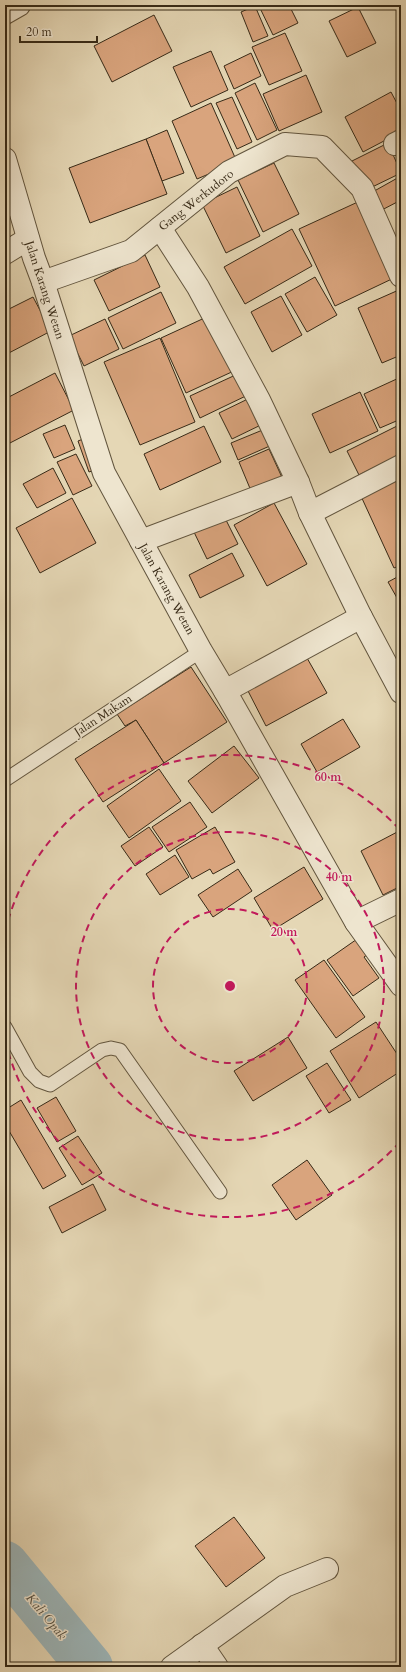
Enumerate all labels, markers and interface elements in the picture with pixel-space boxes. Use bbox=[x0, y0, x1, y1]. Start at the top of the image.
scale bar bbox=[20, 18, 97, 44]
text: 20 m bbox=[26, 24, 53, 40]
street label: Gang Werkudoro bbox=[155, 165, 237, 234]
street label: Jalan Karang Wetan bbox=[21, 237, 68, 341]
street label: Jalan Karang Wetan bbox=[134, 539, 199, 638]
street label: Jalan Makam bbox=[69, 690, 136, 741]
text: 60 m bbox=[315, 769, 342, 785]
text: 40 m bbox=[326, 869, 353, 885]
text: 20 m bbox=[271, 924, 298, 940]
centre of rings bbox=[223, 979, 237, 993]
water label: Kali Opak bbox=[22, 1590, 71, 1644]

